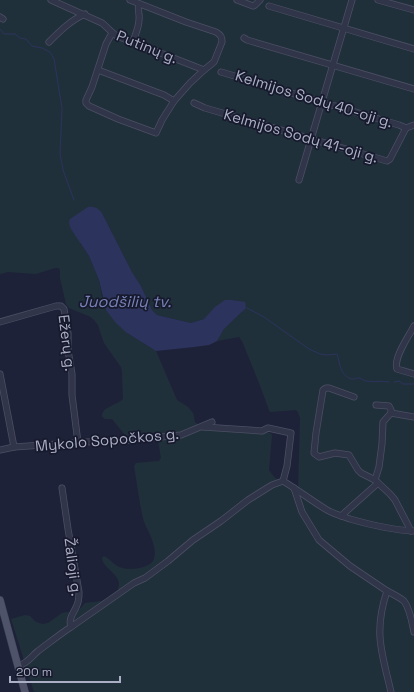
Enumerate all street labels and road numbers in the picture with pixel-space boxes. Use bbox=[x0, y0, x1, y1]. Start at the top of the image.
street label: Putinų g. bbox=[114, 26, 181, 67]
street label: Kelmijos Sodų 40-oji g. bbox=[233, 66, 395, 132]
street label: Kelmijos Sodų 41-oji g. bbox=[222, 104, 381, 167]
street label: Ežerų g. bbox=[55, 314, 80, 372]
street label: Mykolo Sopočkos g. bbox=[34, 424, 180, 455]
street label: Žalioji g. bbox=[60, 537, 86, 597]

